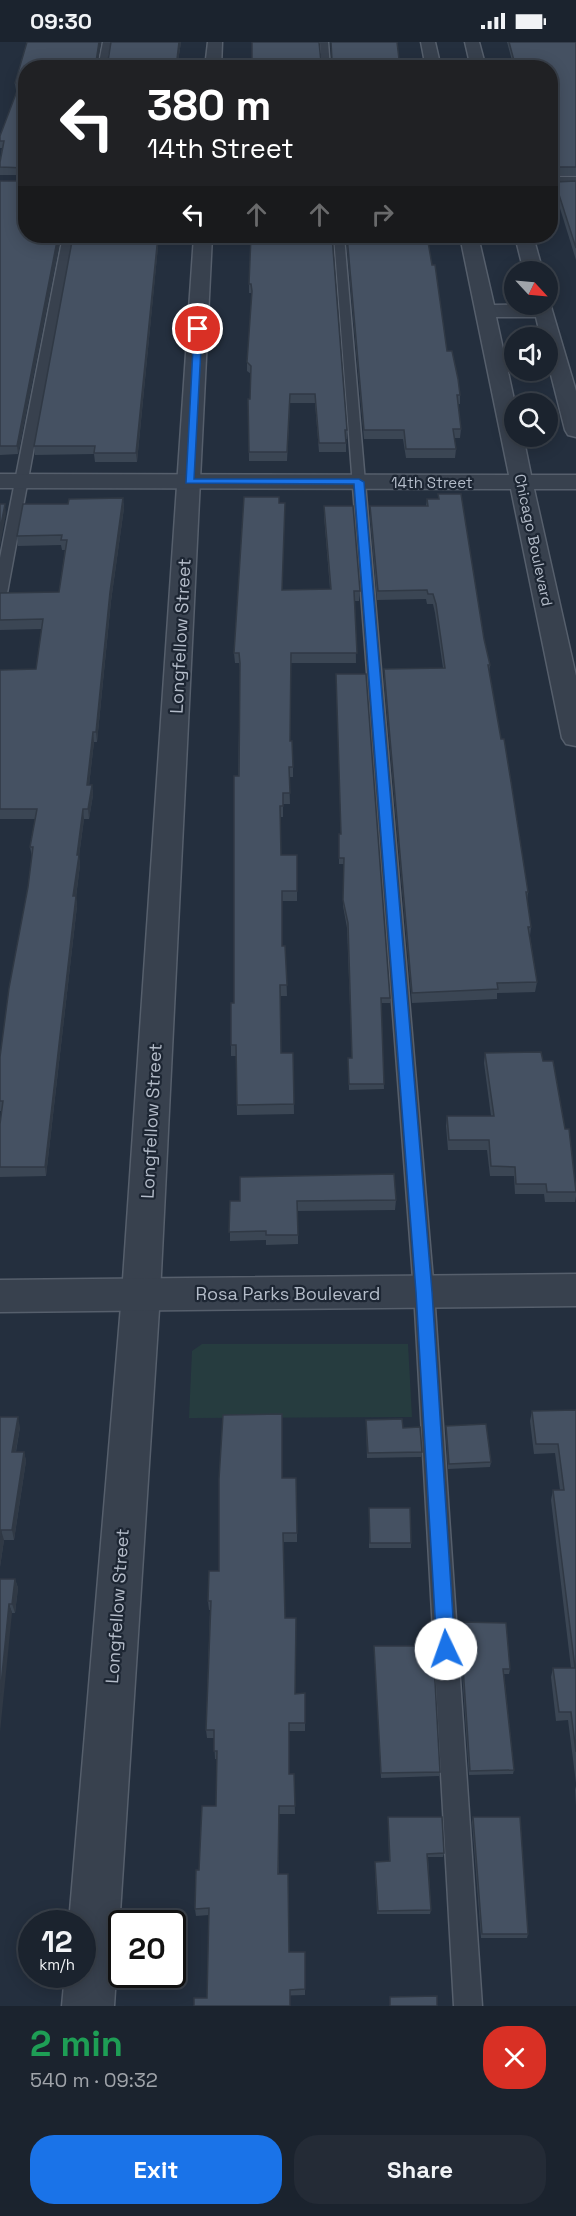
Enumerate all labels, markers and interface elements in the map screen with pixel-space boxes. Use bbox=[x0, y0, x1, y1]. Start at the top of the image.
text: 09:30 bbox=[30, 7, 92, 35]
text: 380 m bbox=[147, 79, 272, 132]
icon: left bbox=[48, 84, 126, 162]
text: 14th Street bbox=[147, 131, 294, 166]
icon: left bbox=[177, 198, 210, 231]
icon: ahead bbox=[240, 198, 273, 231]
icon: ahead bbox=[303, 198, 336, 231]
icon: right bbox=[366, 198, 399, 231]
north arrow bbox=[504, 261, 558, 315]
map controls bbox=[504, 261, 558, 447]
pin bbox=[172, 303, 223, 354]
icon: arrive bbox=[181, 312, 214, 345]
button: sound bbox=[504, 327, 558, 381]
button: search bbox=[504, 393, 558, 447]
street label: Chicago Boulevard bbox=[511, 472, 557, 608]
street label: 14th Street bbox=[391, 473, 473, 492]
street label: Longfellow Street bbox=[164, 558, 196, 714]
street label: Longfellow Street bbox=[135, 1043, 167, 1199]
street label: Rosa Parks Boulevard bbox=[196, 1282, 380, 1305]
street label: Longfellow Street bbox=[100, 1528, 134, 1684]
position arrow bbox=[414, 1617, 478, 1681]
speed limit sign: 20 bbox=[108, 1910, 186, 1988]
text: 12 bbox=[41, 1922, 73, 1961]
text: km/h bbox=[39, 1955, 75, 1974]
text: 2 min bbox=[30, 2021, 123, 2067]
button: close bbox=[483, 2026, 546, 2089]
text: 540 m · 09:32 bbox=[30, 2067, 158, 2093]
button: Exit bbox=[30, 2135, 282, 2204]
button: Share bbox=[294, 2135, 546, 2204]

